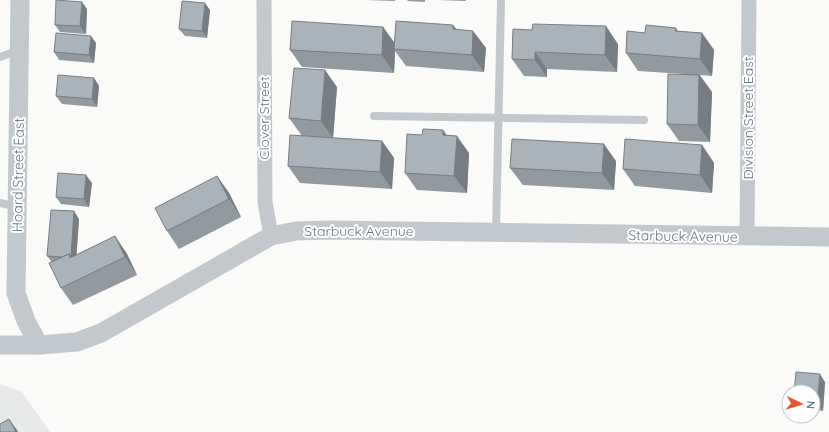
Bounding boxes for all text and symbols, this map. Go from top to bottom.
street label: Division Street East [739,56,757,180]
street label: Clover Street [255,76,273,160]
street label: Hoard Street East [8,117,28,232]
street label: Starbuck Avenue [304,222,414,240]
street label: Starbuck Avenue [628,226,738,246]
north arrow [781,384,821,424]
text: N [804,400,818,410]

